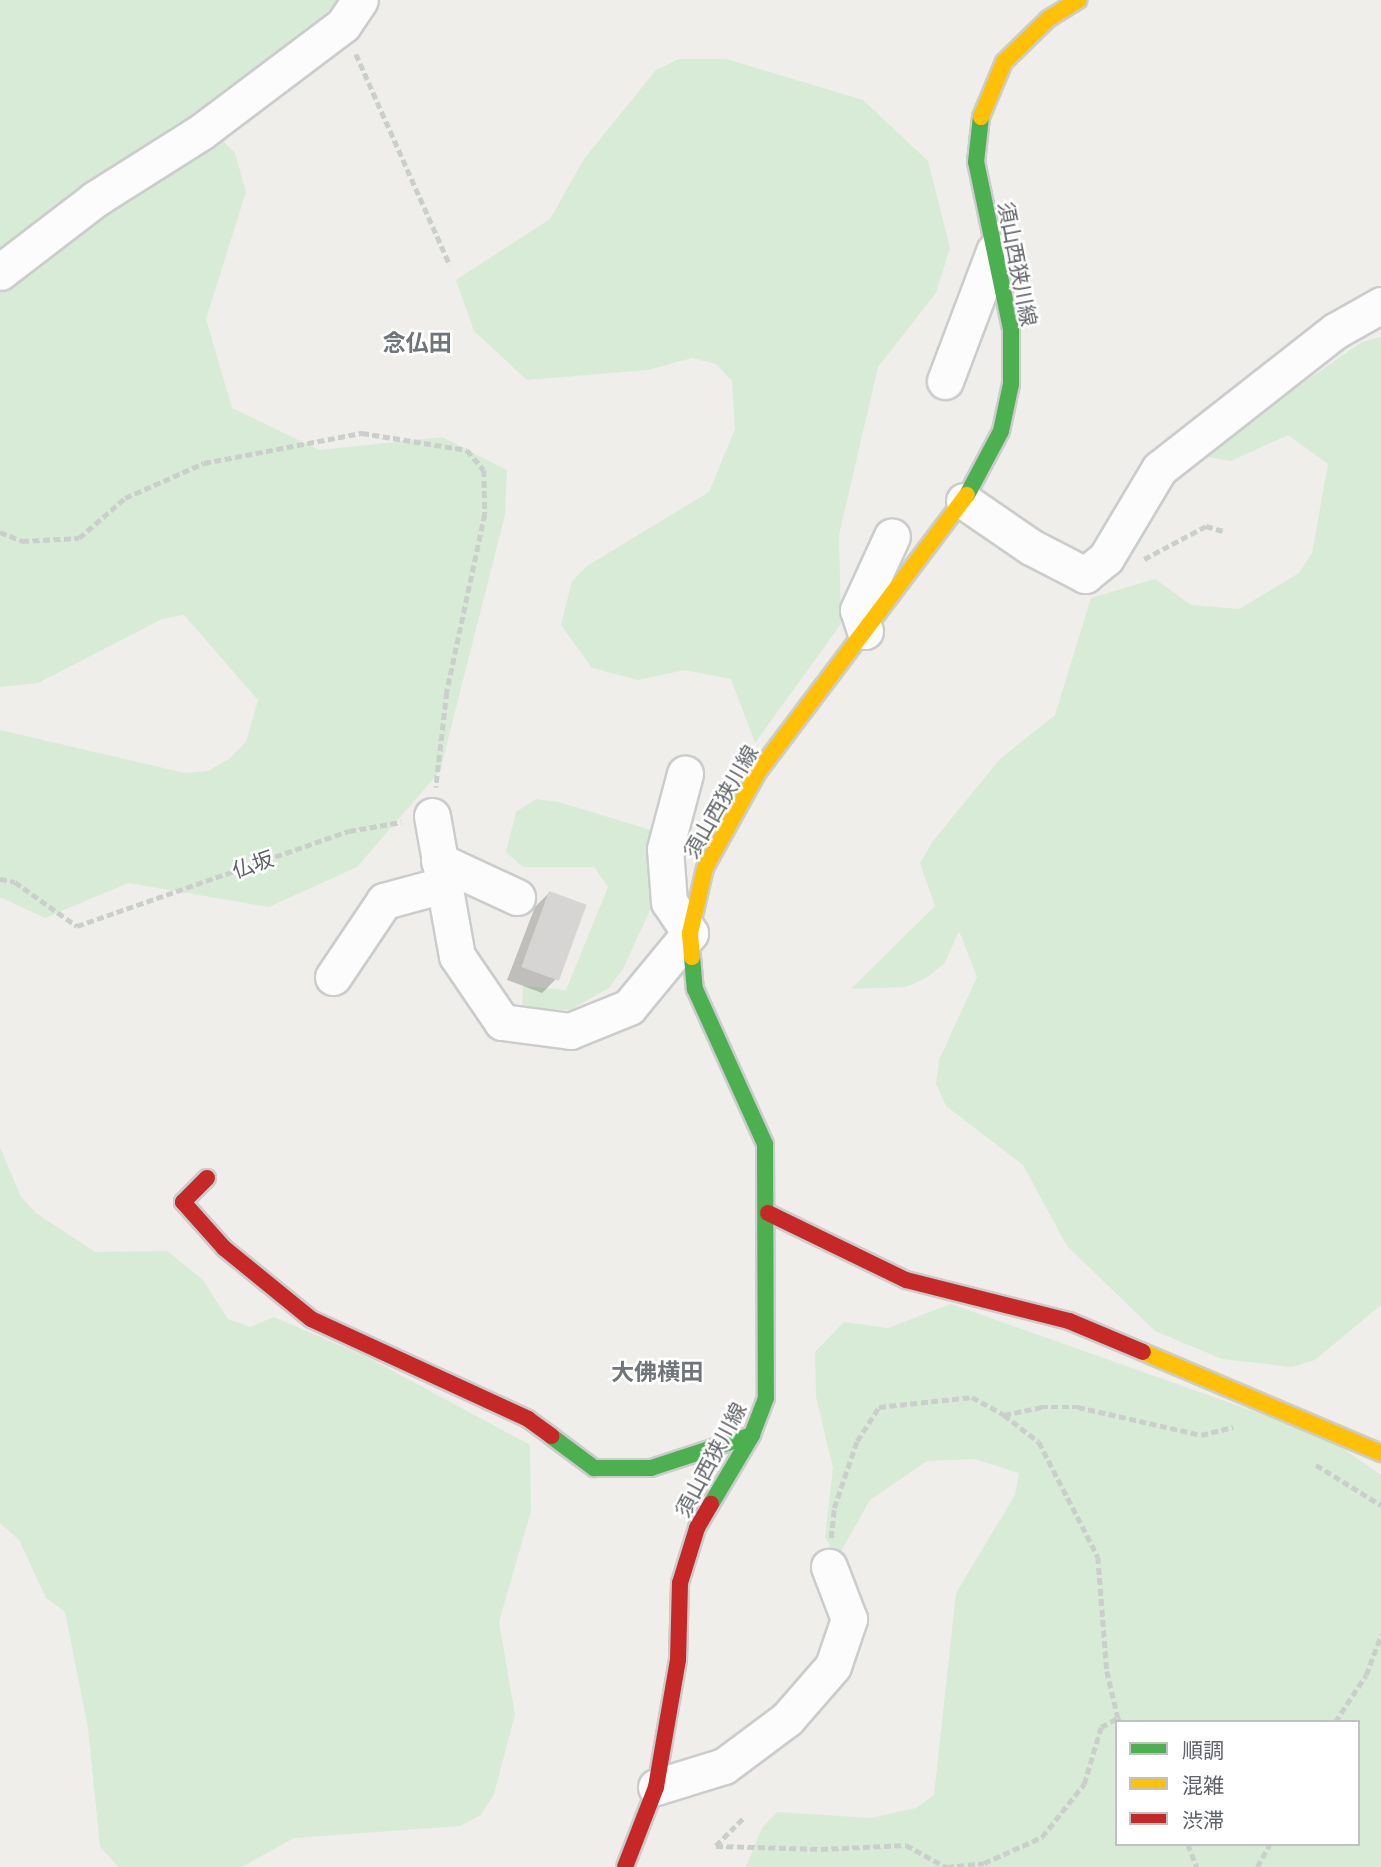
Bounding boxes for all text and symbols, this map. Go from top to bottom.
street label: 須山西狭川線 [993,200,1041,328]
district label: 念仏田 [383,329,451,357]
street label: 須山西狭川線 [679,741,763,863]
street label: 仏坂 [229,846,277,884]
district label: 大佛横田 [611,1358,703,1386]
street label: 須山西狭川線 [670,1398,752,1522]
legend [1115,1720,1360,1846]
text: 順調 [1182,1738,1224,1763]
text: 混雑 [1182,1773,1224,1798]
text: 渋滞 [1182,1808,1224,1833]

